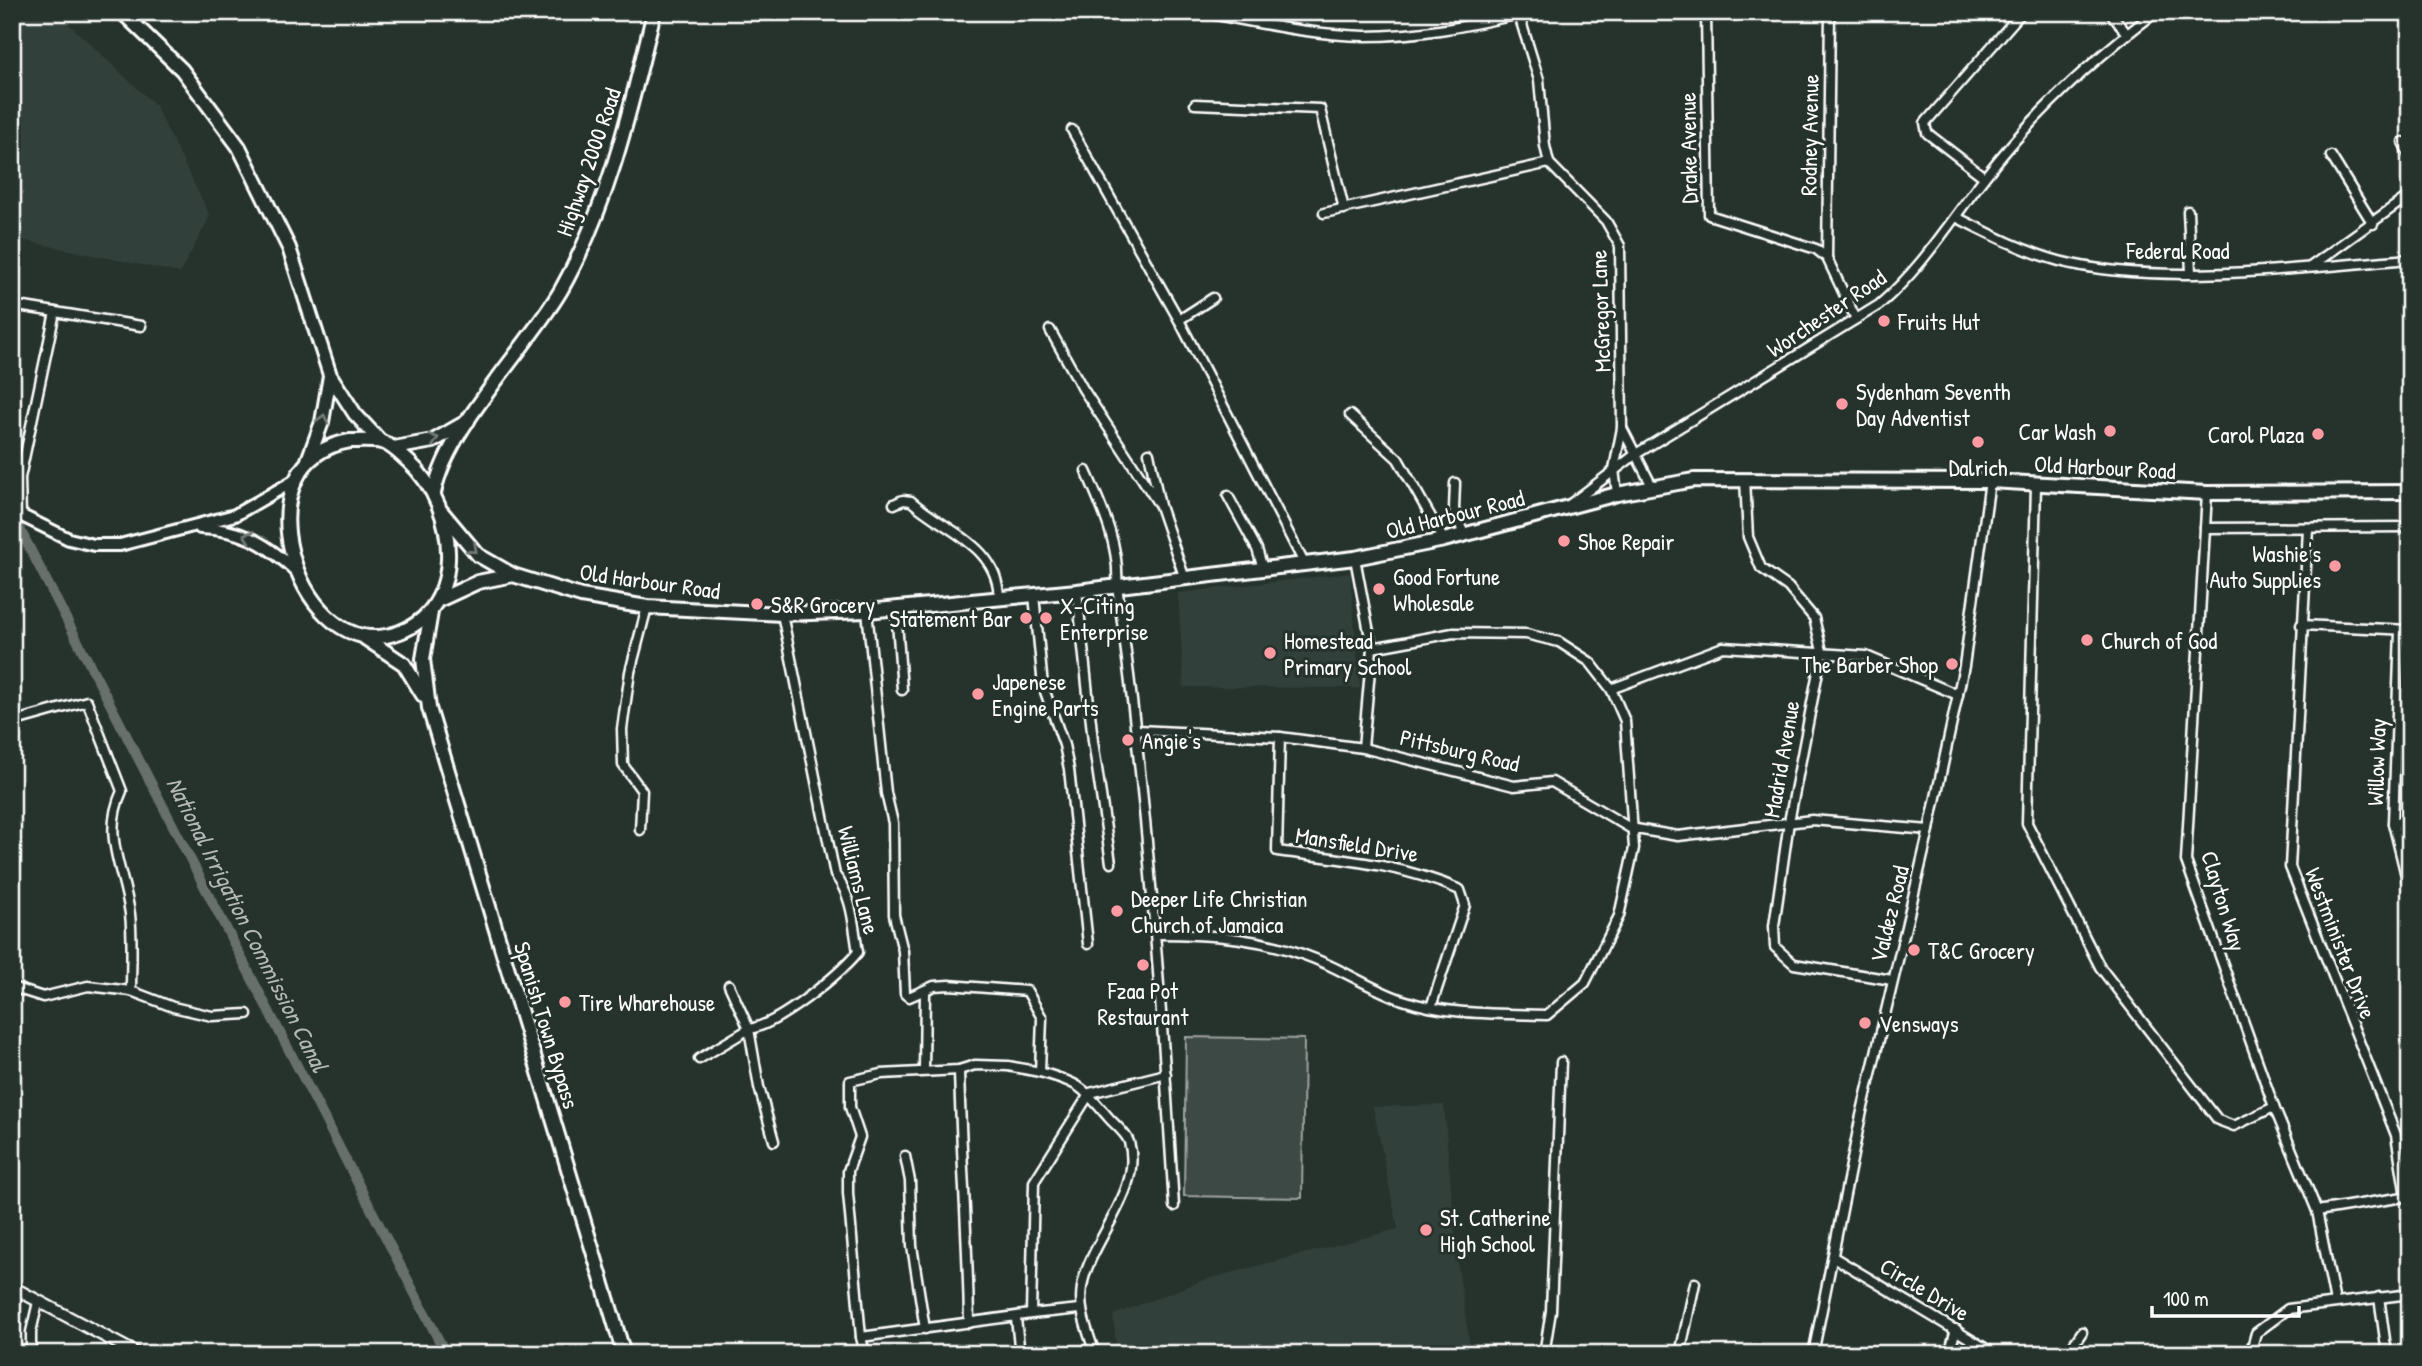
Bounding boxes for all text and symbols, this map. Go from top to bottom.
street label: Rodney Avenue [1792,74,1826,196]
street label: Highway 2000 Road [548,84,628,240]
street label: Drake Avenue [1672,92,1704,204]
street label: Federal Road [2126,235,2229,266]
street label: McGregor Lane [1582,249,1618,373]
street label: Worchester Road [1760,262,1892,364]
place label: Fruits Hut [1897,306,1981,337]
marker: Fruits Hut [1876,313,1892,329]
place label: Sydenham Seventh Day Adventist [1856,376,2011,433]
marker: Sydenham Seventh Day Adventist [1834,396,1850,412]
one-way arrow [314,413,329,425]
place label: Car Wash [2019,416,2096,447]
place label: Carol Plaza [2208,419,2304,450]
marker: Car Wash [2102,423,2118,439]
marker: Carol Plaza [2310,426,2326,442]
one-way arrow [427,433,439,447]
marker: Dalrich [1970,434,1986,450]
street label: Old Harbour Road [2033,448,2177,486]
place label: Dalrich [1949,452,2008,483]
street label: Old Harbour Road [1383,482,1527,546]
place label: Shoe Repair [1578,526,1675,557]
one-way arrow [242,530,254,544]
marker: Shoe Repair [1556,533,1572,549]
place label: Washie's Auto Supplies [2209,538,2321,595]
one-way arrow [465,540,478,553]
street label: Old Harbour Road [578,556,722,606]
marker: Washie's Auto Supplies [2327,558,2343,574]
place label: Good Fortune Wholesale [1393,561,1500,618]
marker: Good Fortune Wholesale [1371,581,1387,597]
place label: S&R Grocery [771,589,876,620]
place label: X-Citing Enterprise [1060,590,1148,647]
marker: S&R Grocery [749,596,765,612]
place label: Statement Bar [890,603,1012,634]
marker: Statement Bar [1018,610,1034,626]
marker: X-Citing Enterprise [1038,610,1054,626]
place label: Homestead Primary School [1284,625,1412,682]
place label: Church of God [2101,625,2217,656]
marker: Church of God [2079,632,2095,648]
marker: Homestead Primary School [1262,645,1278,661]
place label: The Barber Shop [1801,649,1938,680]
marker: The Barber Shop [1944,656,1960,672]
place label: Japenese Engine Parts [992,666,1099,723]
marker: Japenese Engine Parts [970,686,986,702]
street label: Madrid Avenue [1755,698,1807,820]
street label: Willow Way [2359,718,2393,806]
street label: Pittsburg Road [1397,721,1523,779]
place label: Angie's [1142,725,1201,756]
marker: Angie's [1120,732,1136,748]
water label: National Irrigation Commission Canal [159,771,337,1079]
street label: Mansfield Drive [1293,819,1421,869]
street label: Williams Lane [831,823,887,937]
street label: Clayton Way [2194,847,2254,955]
street label: Valdez Road [1862,862,1916,966]
street label: Westminister Drive [2298,863,2384,1023]
place label: Deeper Life Christian Church of Jamaica [1131,883,1307,940]
marker: Deeper Life Christian Church of Jamaica [1109,903,1125,919]
place label: T&C Grocery [1928,935,2035,966]
street label: Spanish Town Bypass [507,938,587,1112]
marker: T&C Grocery [1906,942,1922,958]
marker: Fzaa Pot Restaurant [1135,957,1151,973]
place label: Fzaa Pot Restaurant [1098,975,1189,1032]
place label: Tire Wharehouse [579,987,715,1018]
marker: Tire Wharehouse [557,994,573,1010]
place label: Vensways [1879,1008,1959,1039]
marker: Vensways [1857,1015,1873,1031]
place label: St. Catherine High School [1440,1202,1551,1259]
marker: St. Catherine High School [1418,1222,1434,1238]
street label: Circle Drive [1874,1250,1976,1328]
scale bar [2152,1275,2300,1319]
text: 100 m [2163,1284,2209,1313]

